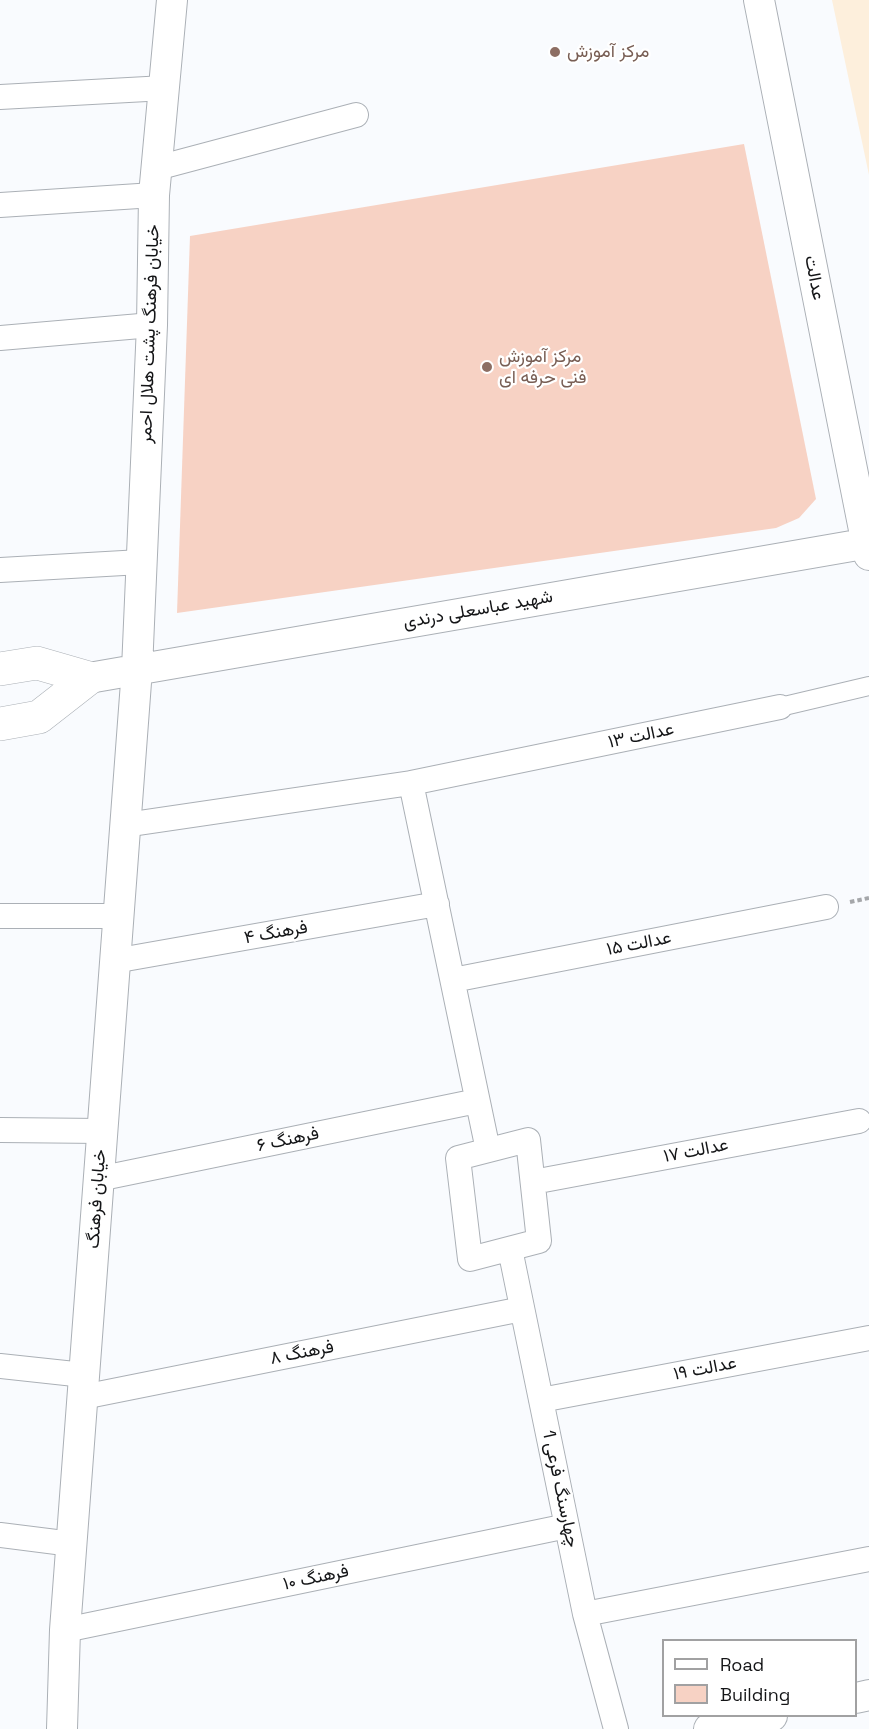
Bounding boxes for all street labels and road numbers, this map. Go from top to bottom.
street label: خیابان فرهنگ پشت هلال احمر [135,224,165,444]
street label: عدالت [799,254,829,302]
street label: شهید عباسعلی درندی [401,586,555,634]
street label: عدالت ۱۳ [606,718,676,754]
street label: فرهنگ ۴ [243,917,309,949]
street label: عدالت ۱۵ [605,927,673,961]
street label: فرهنگ ۶ [255,1123,321,1157]
street label: عدالت ۱۷ [662,1134,730,1168]
street label: خیابان فرهنگ [83,1149,111,1249]
street label: فرهنگ ۸ [268,1336,336,1370]
street label: عدالت ۱۹ [672,1352,738,1386]
street label: چهارسنگ فرعی 1 [537,1428,583,1550]
street label: فرهنگ ۱۰ [281,1561,351,1595]

